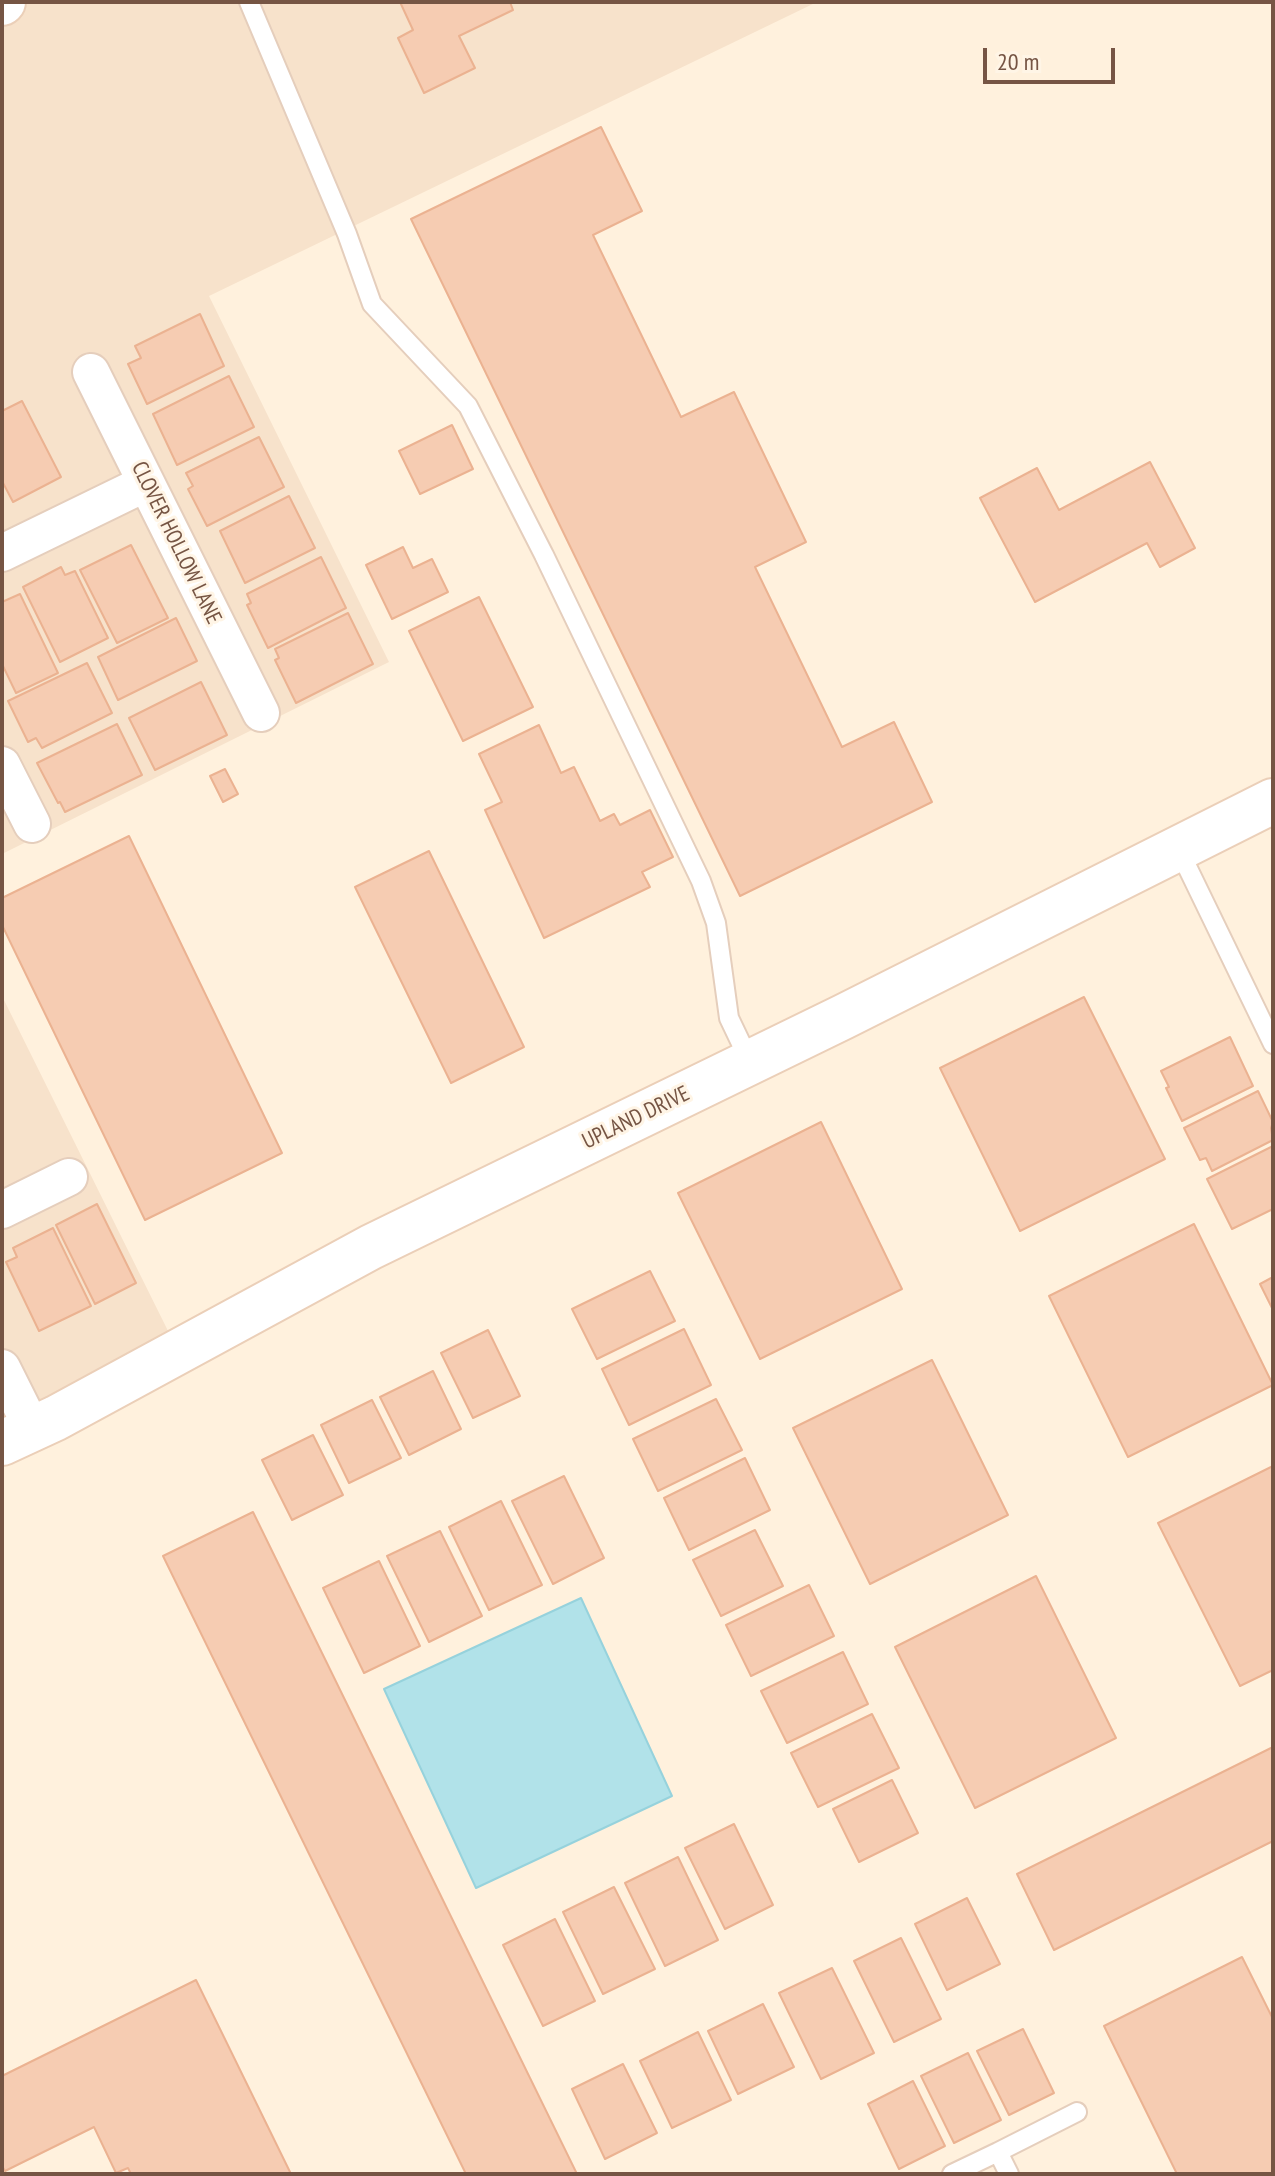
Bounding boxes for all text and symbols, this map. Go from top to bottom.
scale bar [987,32,1119,82]
text: 20 m [997,46,1039,77]
street label: CLOVER HOLLOW LANE [125,458,227,628]
street label: UPLAND DRIVE [578,1081,694,1155]

